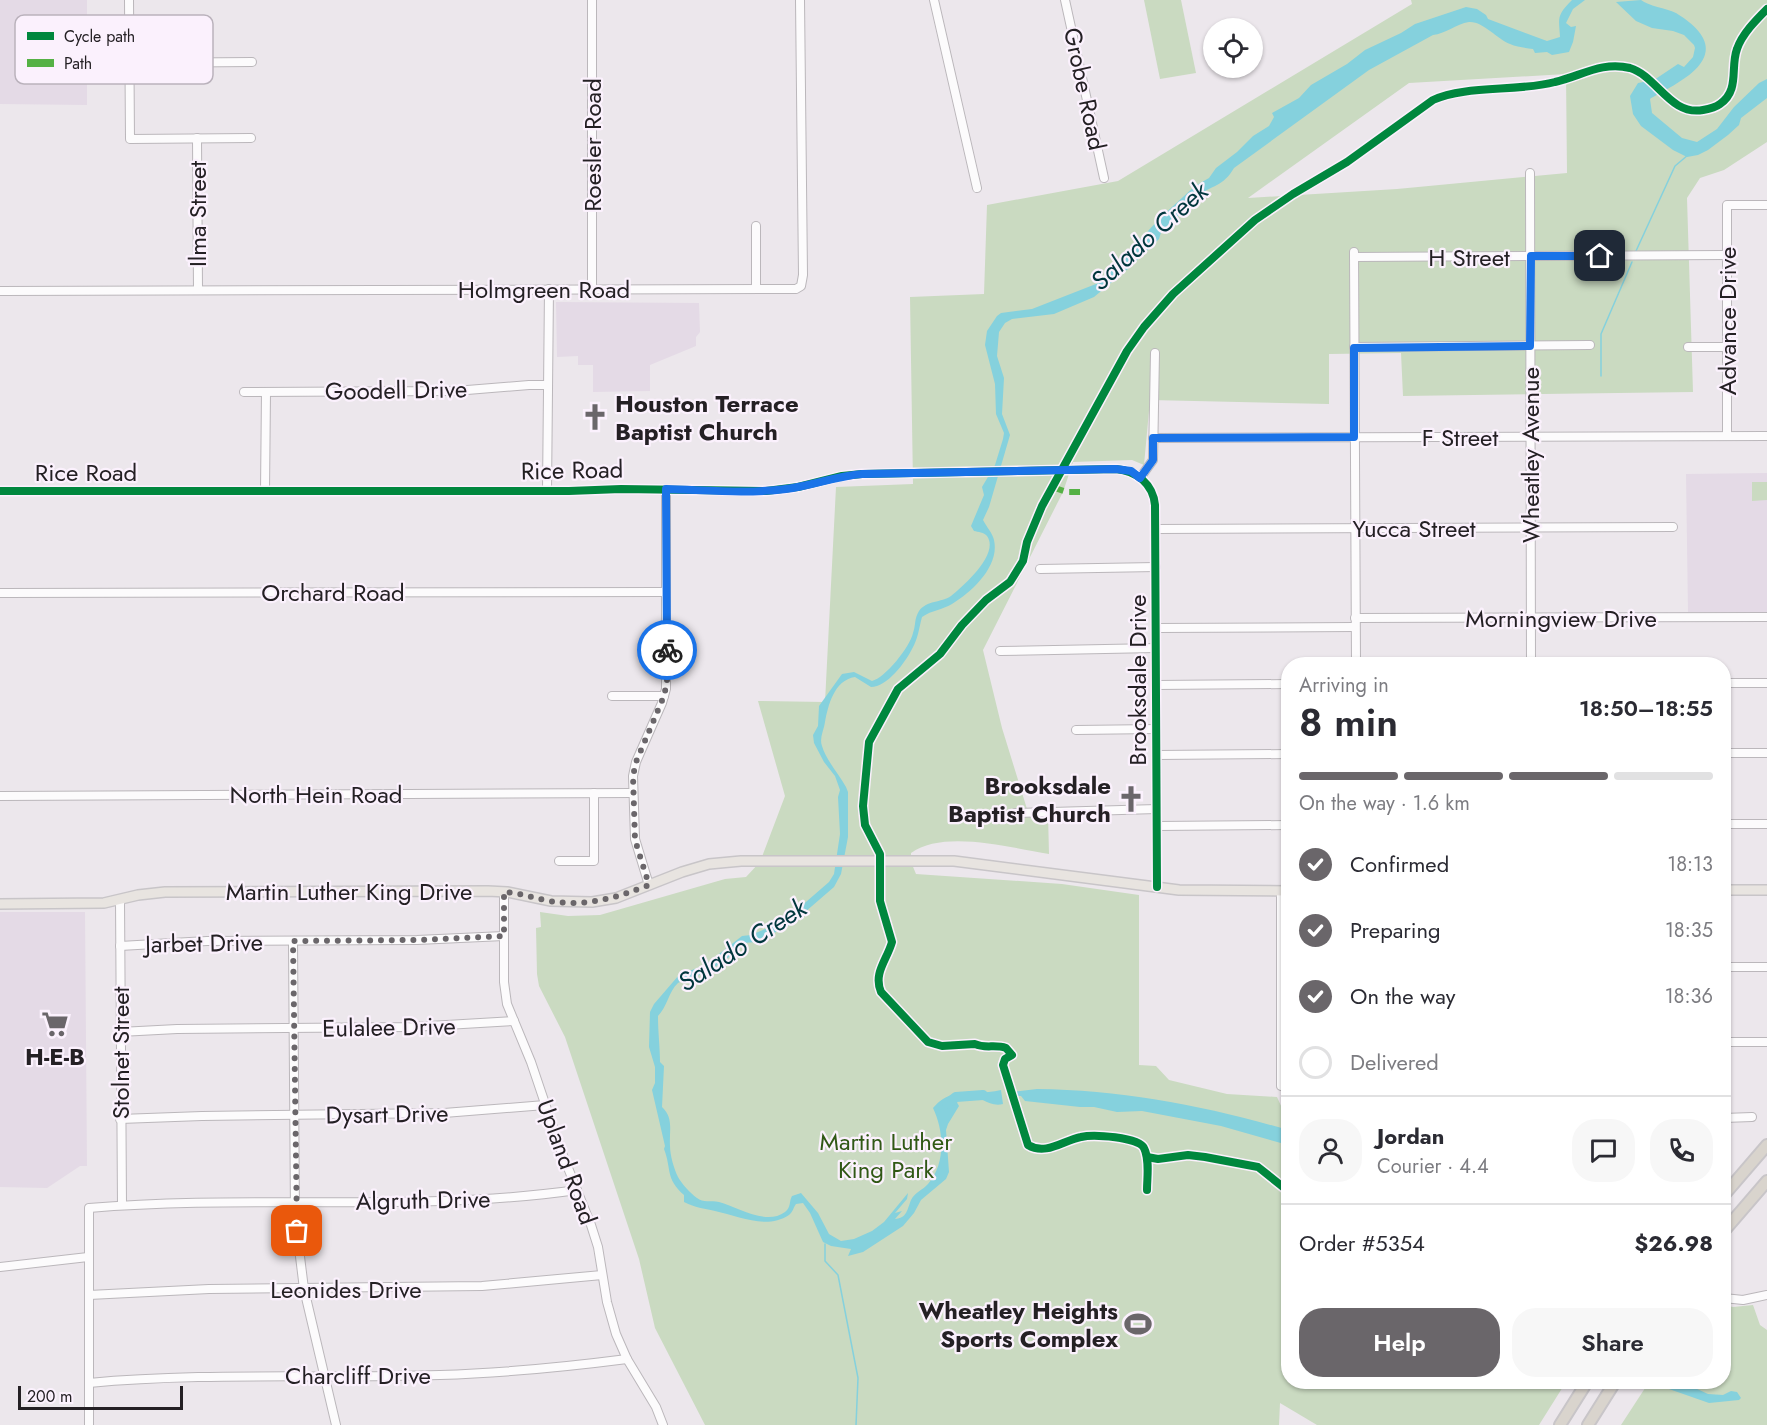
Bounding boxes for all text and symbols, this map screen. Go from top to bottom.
legend [15,15,213,84]
map controls [1203,18,1263,78]
button: locate [1203,18,1263,78]
street label: Grobe Road [1055,24,1115,154]
text: Cycle path [64,25,135,48]
text: Path [64,52,92,75]
street label: Roesler Road [575,78,610,212]
street label: Ilma Street [180,161,215,267]
water label: Salado Creek [1082,171,1218,299]
pin [1574,230,1625,281]
icon: home [1583,239,1616,272]
street label: H Street [1428,240,1510,275]
street label: Advance Drive [1710,247,1745,395]
street label: Holmgreen Road [458,272,630,307]
street label: Wheatley Avenue [1513,367,1548,543]
street label: Goodell Drive [324,371,468,409]
place label: Houston Terrace Baptist Church [615,386,799,449]
church icon: Houston Terrace Baptist Church [580,402,610,432]
street label: F Street [1422,420,1498,455]
street label: Rice Road [520,452,624,488]
street label: Rice Road [35,455,137,490]
street label: Yucca Street [1352,511,1476,546]
street label: Orchard Road [261,575,405,610]
street label: Brooksdale Drive [1120,594,1155,766]
street label: Morningview Drive [1465,601,1657,636]
courier [637,620,697,680]
icon: bike [651,634,684,667]
text: Arriving in [1299,671,1389,700]
text: 18:50–18:55 [1579,692,1713,724]
text: 8 min [1299,694,1398,751]
place label: Brooksdale Baptist Church [948,768,1111,831]
street label: North Hein Road [230,777,402,812]
church icon: Brooksdale Baptist Church [1116,784,1146,814]
text: On the way · 1.6 km [1299,789,1470,818]
icon: check [1299,848,1332,881]
text: Confirmed [1350,848,1449,880]
text: 18:13 [1667,850,1713,879]
street label: Martin Luther King Drive [226,874,472,909]
water label: Salado Creek [670,888,816,1001]
icon: check [1299,914,1332,947]
text: Preparing [1350,914,1441,946]
text: 18:35 [1665,916,1713,945]
street label: Jarbet Drive [142,924,263,962]
icon: check [1299,980,1332,1013]
text: On the way [1350,980,1455,1012]
text: 18:36 [1665,982,1713,1011]
street label: Stolnet Street [103,986,138,1119]
street label: Eulalee Drive [322,1008,456,1046]
supermarket icon: H-E-B [40,1009,70,1039]
place label: H-E-B [25,1039,85,1074]
text: Delivered [1350,1046,1439,1078]
street label: Upland Road [528,1094,606,1230]
street label: Dysart Drive [325,1095,449,1133]
button: person [1299,1119,1362,1182]
button: chat [1572,1119,1635,1182]
button: phone [1650,1119,1713,1182]
text: Jordan [1377,1120,1444,1152]
park label: Martin Luther King Park [820,1124,953,1187]
text: Courier · 4.4 [1377,1152,1489,1181]
street label: Algruth Drive [355,1181,491,1219]
pin [271,1205,322,1256]
icon: bag [280,1214,313,1247]
text: Order #5354 [1299,1227,1425,1259]
text: $26.98 [1635,1227,1713,1259]
street label: Leonides Drive [270,1272,422,1307]
place label: Wheatley Heights Sports Complex [919,1293,1118,1356]
button: Help [1299,1308,1500,1377]
button: Share [1512,1308,1713,1377]
sports icon: Wheatley Heights Sports Complex [1123,1309,1153,1339]
street label: Charcliff Drive [285,1358,431,1393]
scale bar [18,1383,183,1410]
text: 200 m [27,1385,73,1408]

